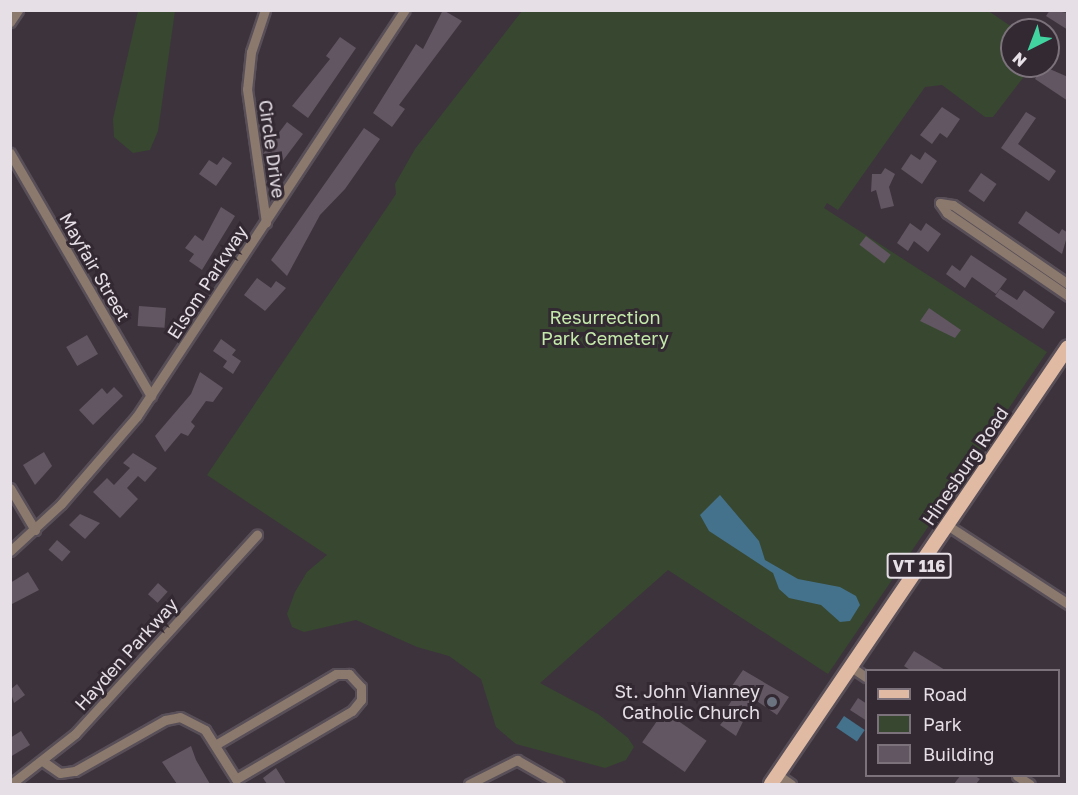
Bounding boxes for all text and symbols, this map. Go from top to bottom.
north arrow [1000,18,1060,78]
text: N [1008,48,1031,71]
street label: Circle Drive [254,99,290,199]
street label: Mayfair Street [55,209,135,325]
street label: Elsom Parkway [162,221,252,343]
park label: Resurrection Park Cemetery [541,307,669,350]
street label: Hinesburg Road [917,403,1013,529]
road number: VT 116 [886,553,952,579]
street label: Hayden Parkway [70,593,182,715]
legend [865,669,1060,777]
place label: St. John Vianney Catholic Church [614,681,760,724]
text: Road [923,683,967,705]
marker: St. John Vianney Catholic Church [765,695,779,709]
text: Park [923,713,962,735]
text: Building [923,743,994,765]

